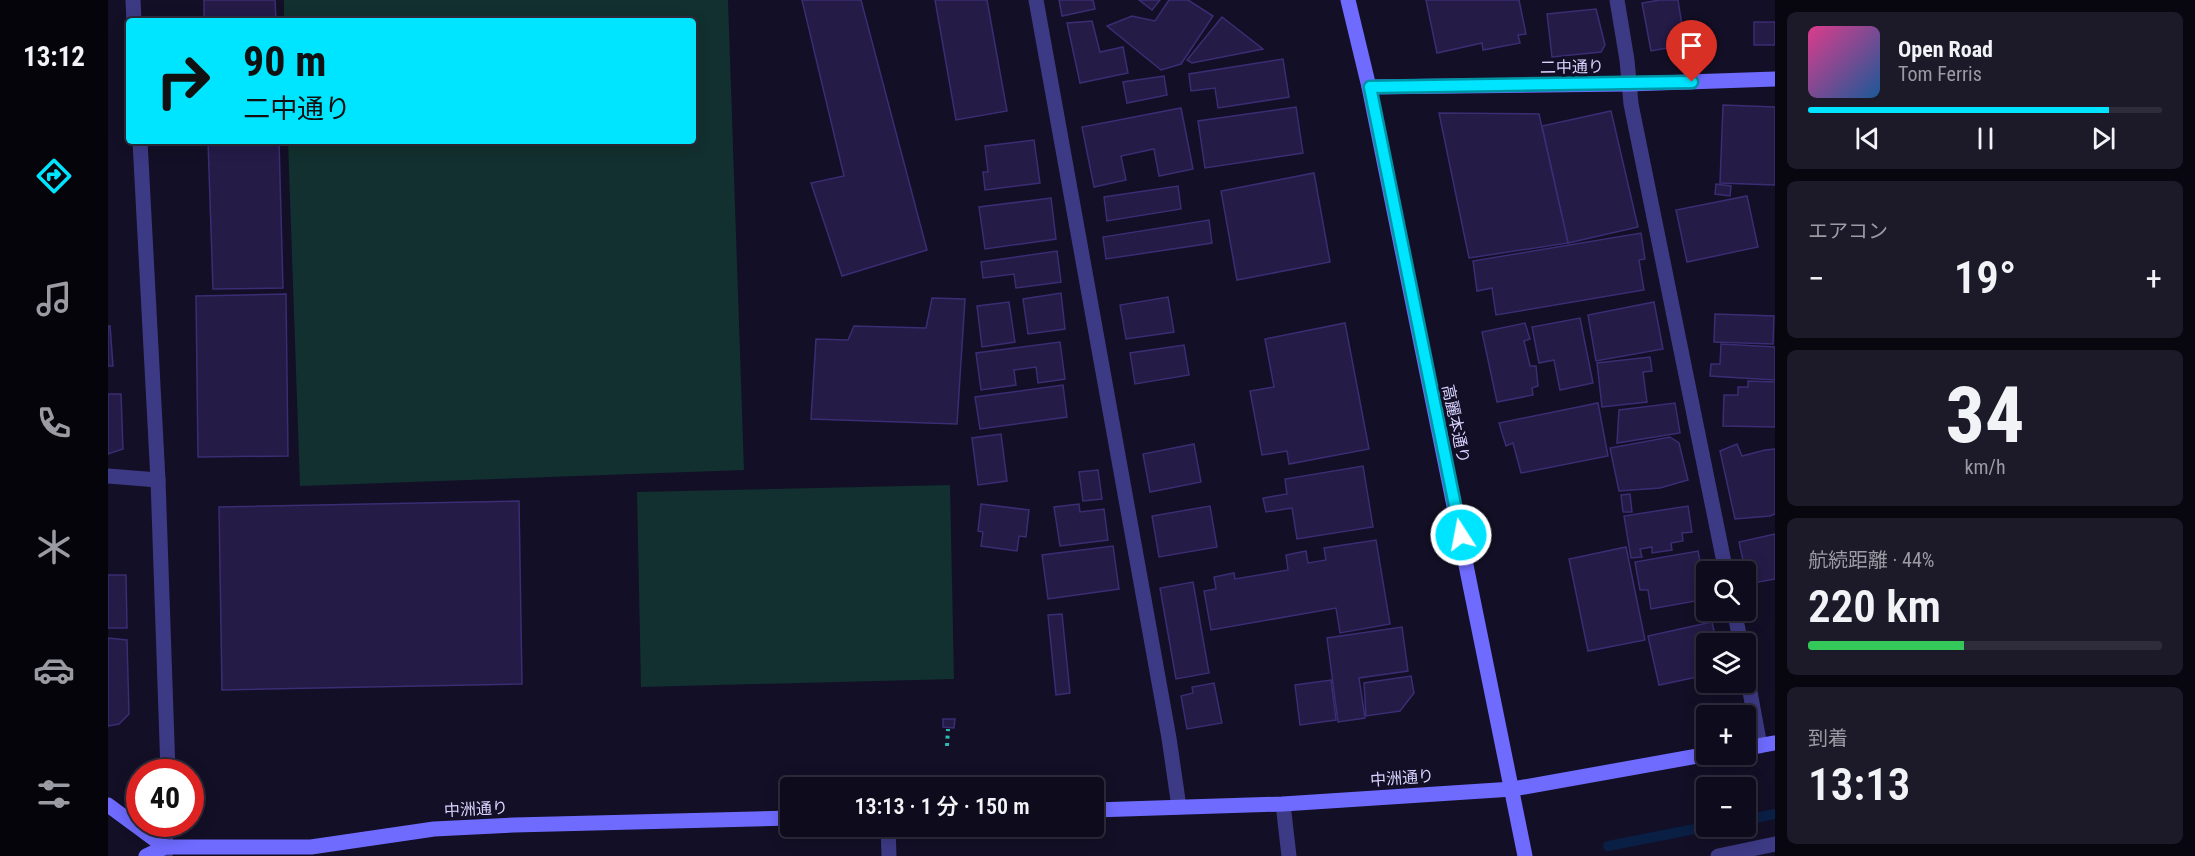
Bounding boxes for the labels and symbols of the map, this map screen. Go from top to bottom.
pin [1666,20,1717,82]
street label: 二中通り [1540,57,1604,77]
street label: 高麗本通り [1438,383,1474,465]
position arrow [1429,503,1493,567]
speed limit sign: 40 [126,759,204,837]
street label: 中洲通り [1369,766,1435,790]
street label: 中洲通り [444,798,508,820]

